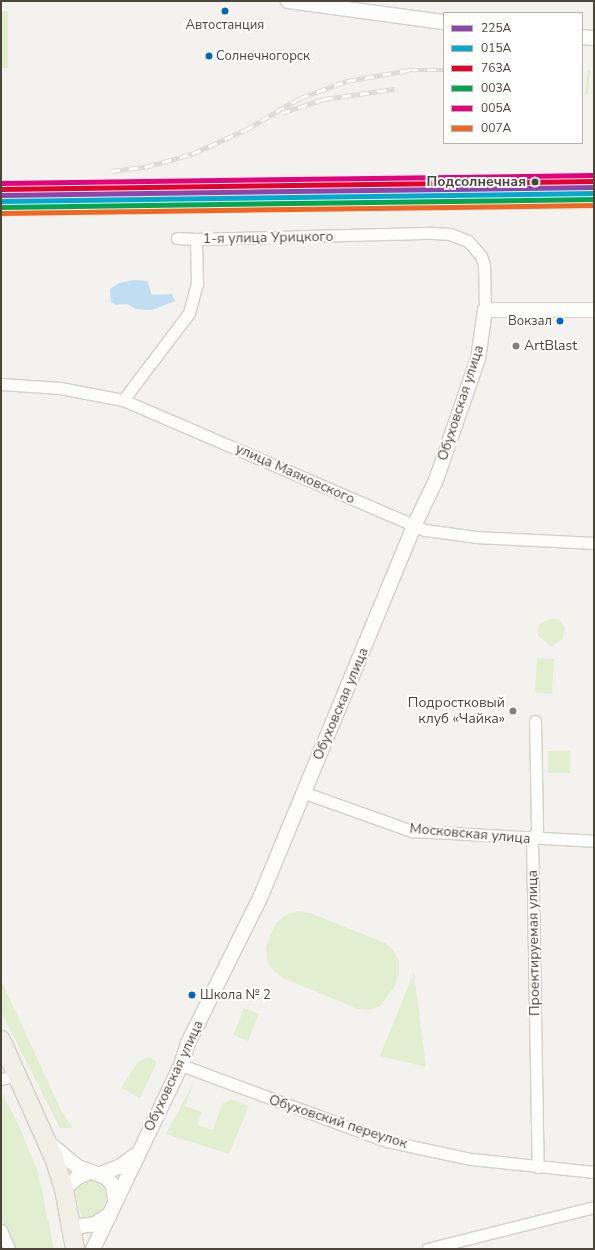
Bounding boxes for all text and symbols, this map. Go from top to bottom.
marker: Автостанция [220,6,230,16]
legend [443,12,583,144]
place label: Автостанция [186,17,264,33]
text: 225А [481,20,511,36]
text: 015А [481,40,511,56]
place label: Солнечногорск [216,48,310,64]
marker: Солнечногорск [204,51,214,61]
text: 763А [481,60,511,76]
text: 003А [481,80,511,96]
text: 005А [481,100,511,116]
text: 007А [481,120,511,136]
place label: Подсолнечная [427,174,526,190]
marker: Подсолнечная [528,175,542,189]
street label: 1-я улица Урицкого [203,228,333,248]
place label: Вокзал [508,313,552,329]
marker: Вокзал [555,316,565,326]
place label: ArtBlast [524,338,577,354]
marker: ArtBlast [511,341,521,351]
street label: Обуховская улица [434,343,488,463]
street label: улица Маяковского [233,440,357,508]
street label: Обуховская улица [310,645,372,763]
place label: Подростковый клуб «Чайка» [408,695,505,728]
marker: Подростковый клуб «Чайка» [508,706,518,716]
street label: Московская улица [409,820,531,848]
street label: Проектируемая улица [524,870,544,1016]
place label: Школа № 2 [200,987,271,1003]
marker: Школа № 2 [187,990,197,1000]
street label: Обуховская улица [141,1018,207,1134]
street label: Обуховский переулок [267,1092,409,1152]

